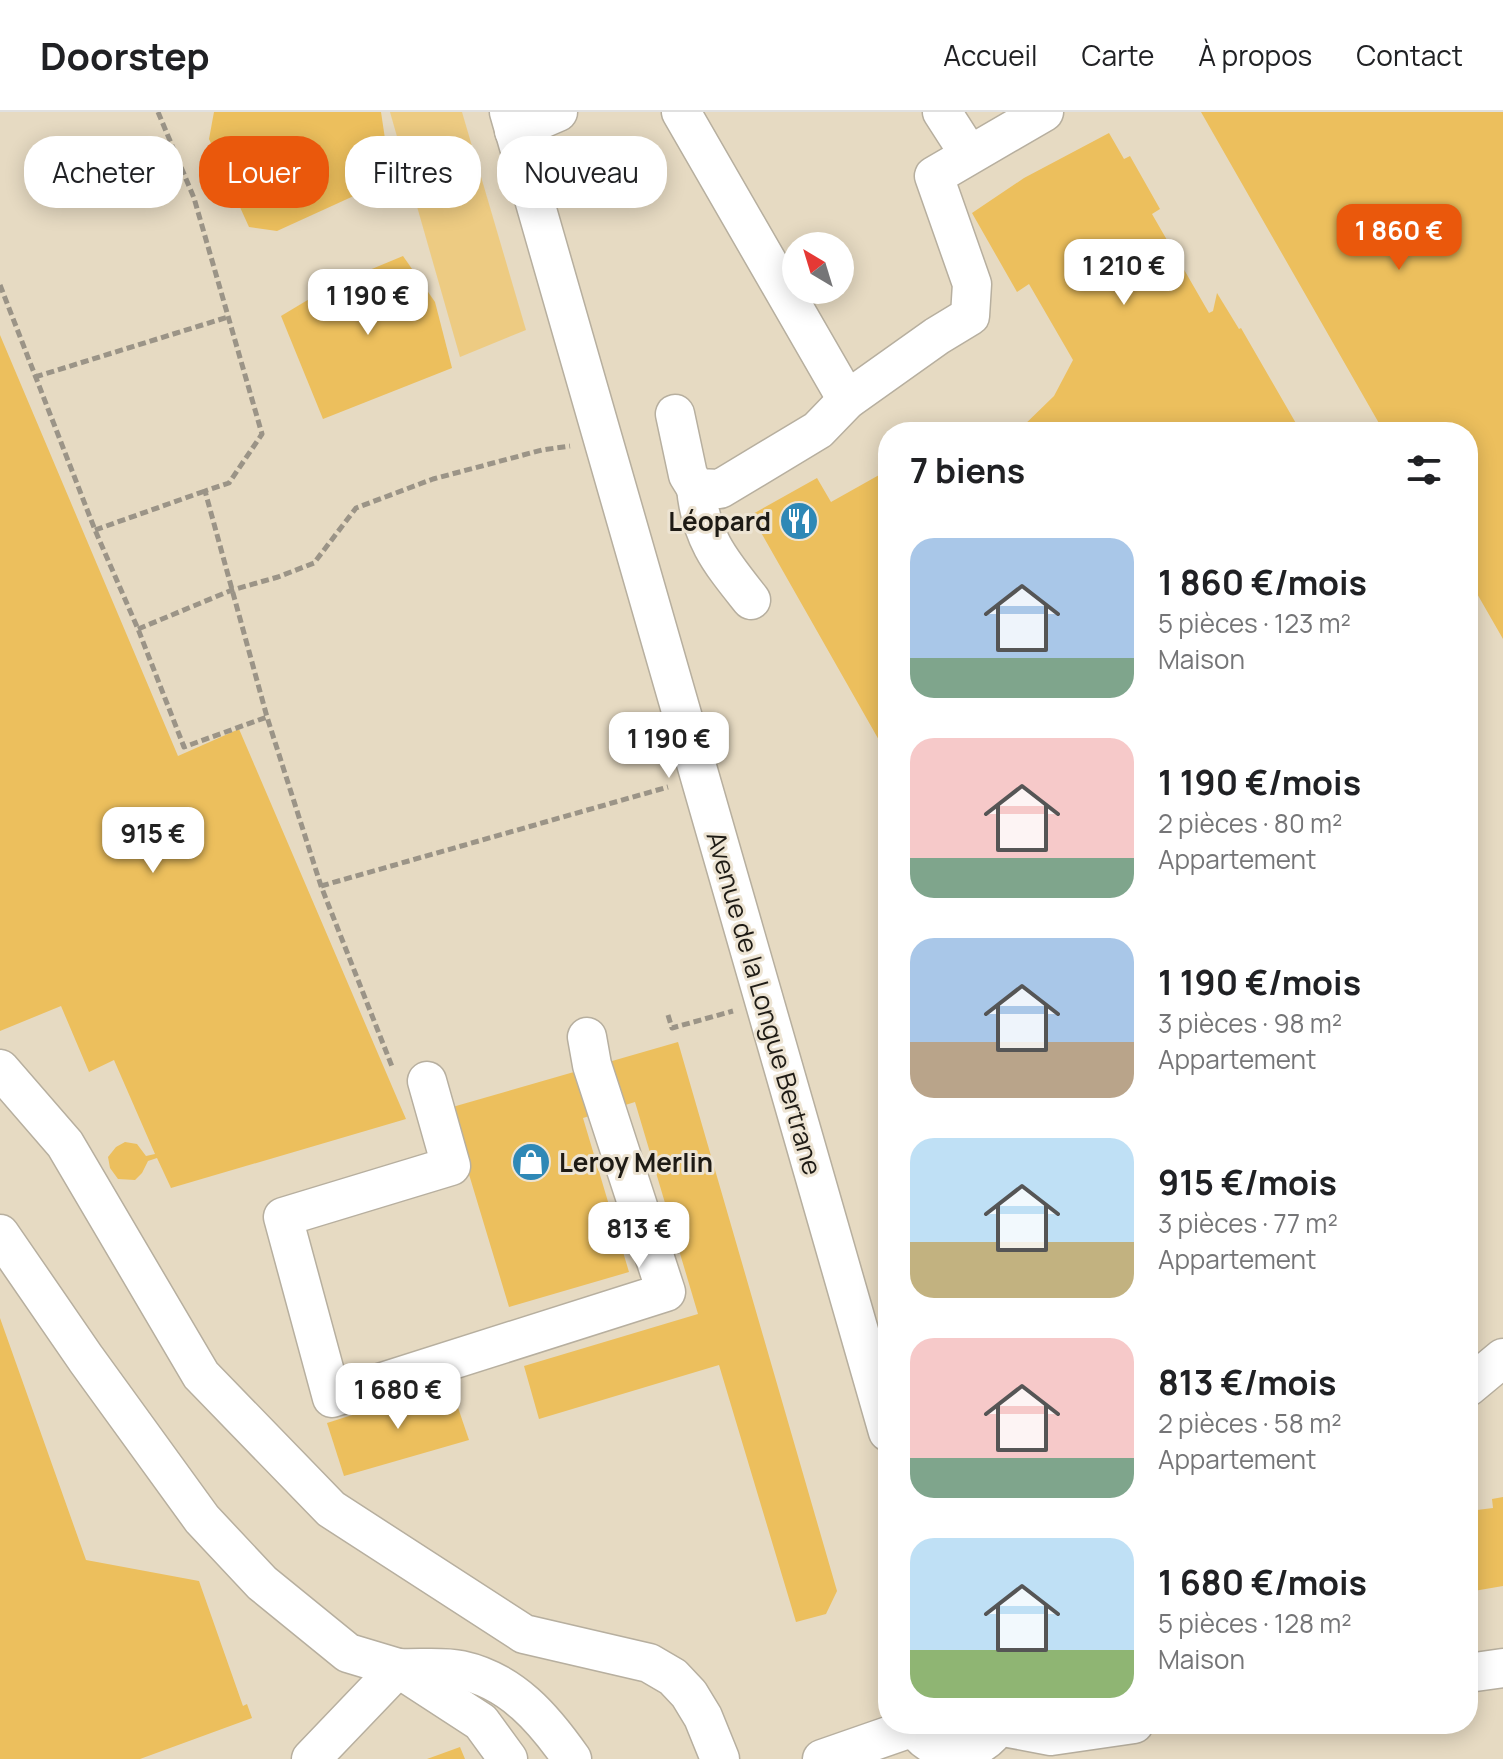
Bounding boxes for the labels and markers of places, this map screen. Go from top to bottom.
pin: 1 860 € [1325,204,1473,272]
pin: 1 210 € [1050,239,1198,307]
pin: 1 190 € [294,269,442,337]
restaurant icon: Léopard [778,500,820,542]
place label: Léopard [668,503,771,539]
pin: 1 190 € [595,712,743,780]
pin: 915 € [97,807,209,875]
shop icon: Leroy Merlin [510,1141,552,1183]
place label: Leroy Merlin [559,1144,713,1180]
pin: 813 € [583,1202,695,1270]
pin: 1 680 € [324,1363,472,1431]

